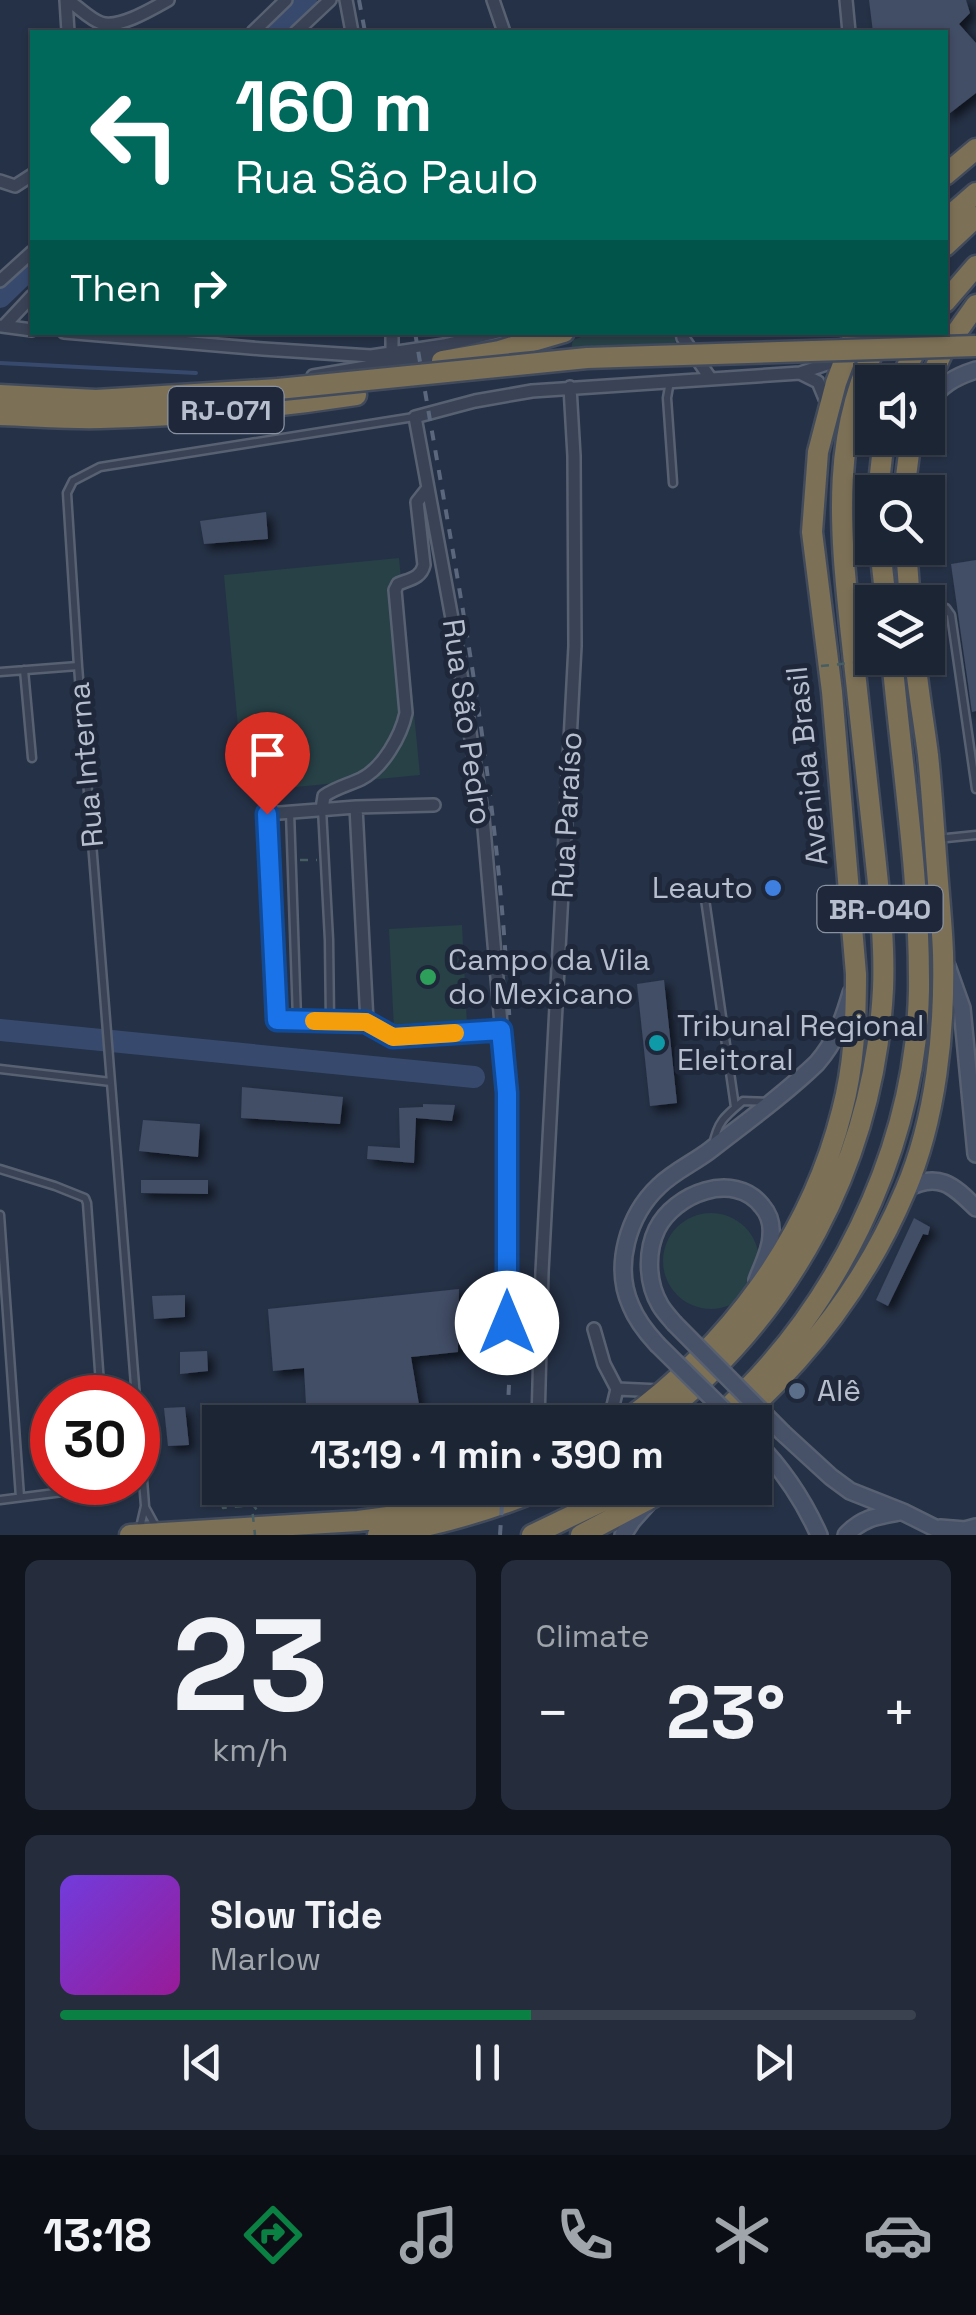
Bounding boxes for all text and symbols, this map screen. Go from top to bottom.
text: 160 m [235,62,433,151]
icon: left [70,70,200,200]
text: Rua São Paulo [235,149,539,206]
icon: right [181,260,236,315]
text: Then [70,264,161,312]
map controls [855,365,945,675]
button: sound [855,365,945,455]
road number: RJ-071 [168,387,284,433]
button: search [855,475,945,565]
button: layers [855,585,945,675]
street label: Rua São Pedro [434,616,501,827]
street label: Avenida Brasil [777,665,836,868]
street label: Rua Interna [59,681,112,849]
pin [225,712,310,815]
icon: arrive [240,727,295,782]
street label: Rua Paraíso [543,731,590,899]
place label: Leauto [652,868,753,907]
marker: Leauto [762,877,784,899]
road number: BR-040 [818,886,942,932]
place label: Campo da Vila do Mexicano [448,940,650,1013]
marker: Campo da Vila do Mexicano [417,966,439,988]
place label: Tribunal Regional Eleitoral [677,1006,924,1079]
marker: Tribunal Regional Eleitoral [646,1032,668,1054]
position arrow [455,1271,559,1375]
place label: Alê [817,1371,861,1410]
speed limit sign: 30 [30,1375,160,1505]
marker: Alê [786,1380,808,1402]
text: 13:19 · 1 min · 390 m [310,1431,664,1479]
text: 23 [172,1582,328,1748]
text: Climate [536,1616,650,1656]
text: 23° [666,1664,786,1760]
text: − [536,1678,570,1748]
text: + [882,1678,916,1748]
text: km/h [212,1730,288,1770]
text: Slow Tide [210,1891,383,1939]
text: Marlow [210,1939,321,1979]
icon: previous [175,2035,230,2090]
icon: pause [460,2035,515,2090]
icon: next [746,2035,801,2090]
icon: directions [238,2200,308,2270]
icon: music [394,2200,464,2270]
icon: phone [550,2200,620,2270]
icon: climate [707,2200,777,2270]
icon: car [863,2200,933,2270]
text: 13:18 [43,2207,152,2264]

